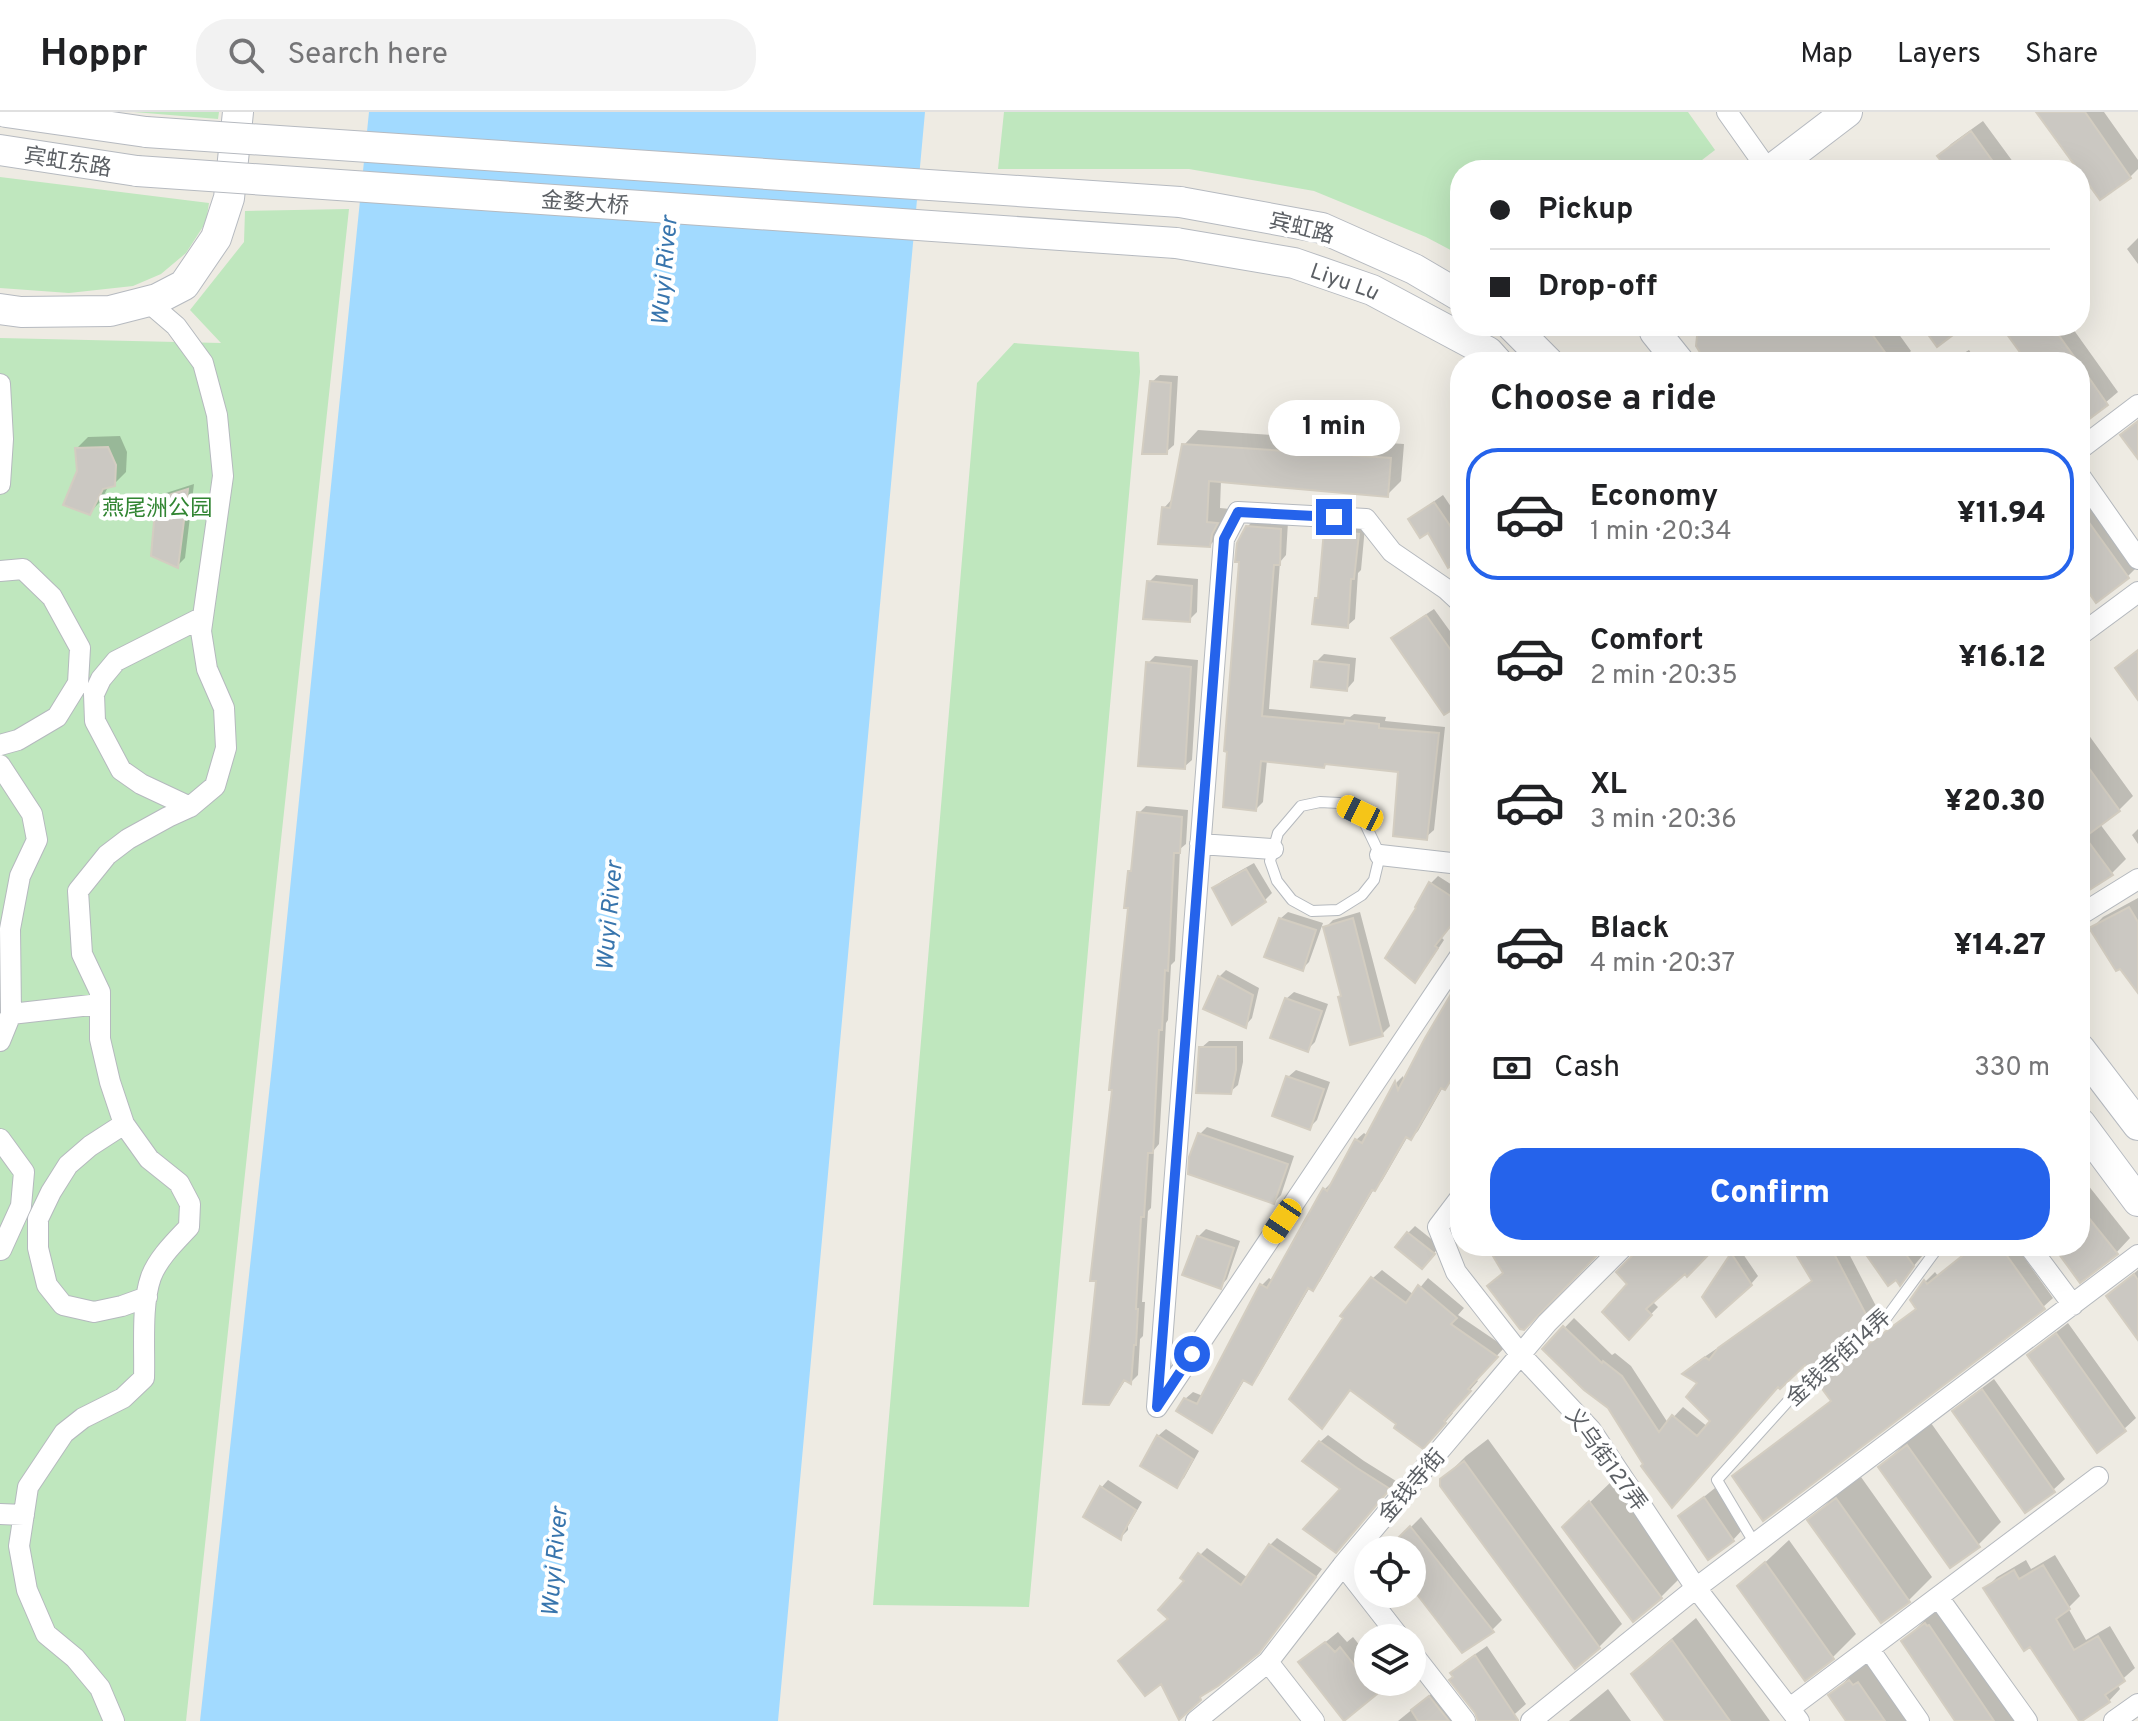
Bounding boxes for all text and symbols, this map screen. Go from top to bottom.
search box [196,19,756,91]
text: Hoppr [40,31,148,80]
icon: search [224,33,268,77]
text: Search here [288,37,448,74]
text: Map [1800,37,1853,73]
text: Layers [1897,37,1981,73]
text: Share [2025,37,2098,73]
street label: 宾虹东路 [22,143,113,184]
street label: 金婺大桥 [540,188,630,221]
text: Pickup [1538,192,1633,229]
street label: 宾虹路 [1266,208,1337,251]
water label: Wuyi River [646,213,686,327]
street label: Liyu Lu [1306,259,1384,308]
text: Drop-off [1538,269,1657,306]
text: Choose a ride [1490,377,1716,423]
callout: 1 min [1268,401,1400,457]
text: 1 min [1302,411,1366,444]
icon: car [1494,478,1566,550]
text: Economy [1590,479,1718,516]
park label: 燕尾洲公园 [102,496,212,523]
text: ¥11.94 [1957,496,2046,533]
route end [1316,499,1352,535]
text: 1 min · 20:34 [1590,516,1732,549]
icon: car [1494,622,1566,694]
text: Comfort [1590,623,1703,660]
text: ¥16.12 [1958,640,2046,677]
text: 2 min · 20:35 [1590,660,1738,693]
icon: car [1494,766,1566,838]
text: XL [1590,767,1627,804]
text: ¥20.30 [1944,784,2046,821]
car [1333,792,1387,834]
text: 3 min · 20:36 [1590,804,1737,837]
water label: Wuyi River [591,858,631,972]
icon: car [1494,910,1566,982]
text: Black [1590,911,1669,948]
text: ¥14.27 [1954,928,2046,965]
text: 4 min · 20:37 [1590,948,1735,981]
icon: cash [1490,1046,1534,1090]
text: Cash [1554,1050,1620,1087]
text: 330 m [1974,1052,2050,1085]
button: Confirm [1490,1148,2050,1240]
car [1259,1194,1305,1248]
street label: 金钱寺街14弄 [1782,1305,1898,1413]
route start [1174,1336,1210,1372]
street label: 义乌街127弄 [1559,1404,1651,1517]
street label: 金钱寺街 [1374,1445,1452,1529]
water label: Wuyi River [536,1504,576,1618]
map controls [1354,1536,1426,1696]
button: locate [1354,1536,1426,1608]
button: layers [1354,1624,1426,1696]

